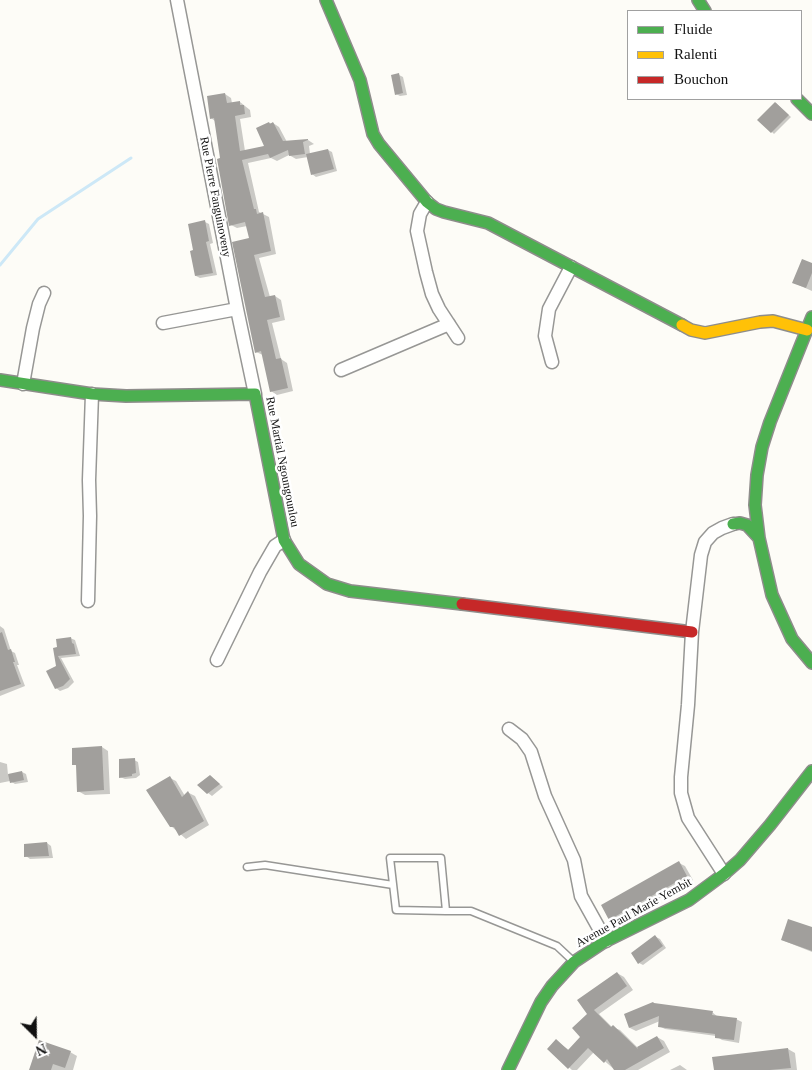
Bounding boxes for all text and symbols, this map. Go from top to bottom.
legend [627,10,802,100]
text: Fluide [674,21,712,37]
text: Ralenti [674,46,717,62]
text: Bouchon [674,71,728,87]
street label: Rue Pierre Fanguinoveny [196,135,234,259]
street label: Rue Martial Ngoungounlou [262,396,302,528]
street label: Avenue Paul Marie Yembit [574,875,694,951]
north arrow [10,1010,60,1060]
text: N [33,1040,49,1058]

